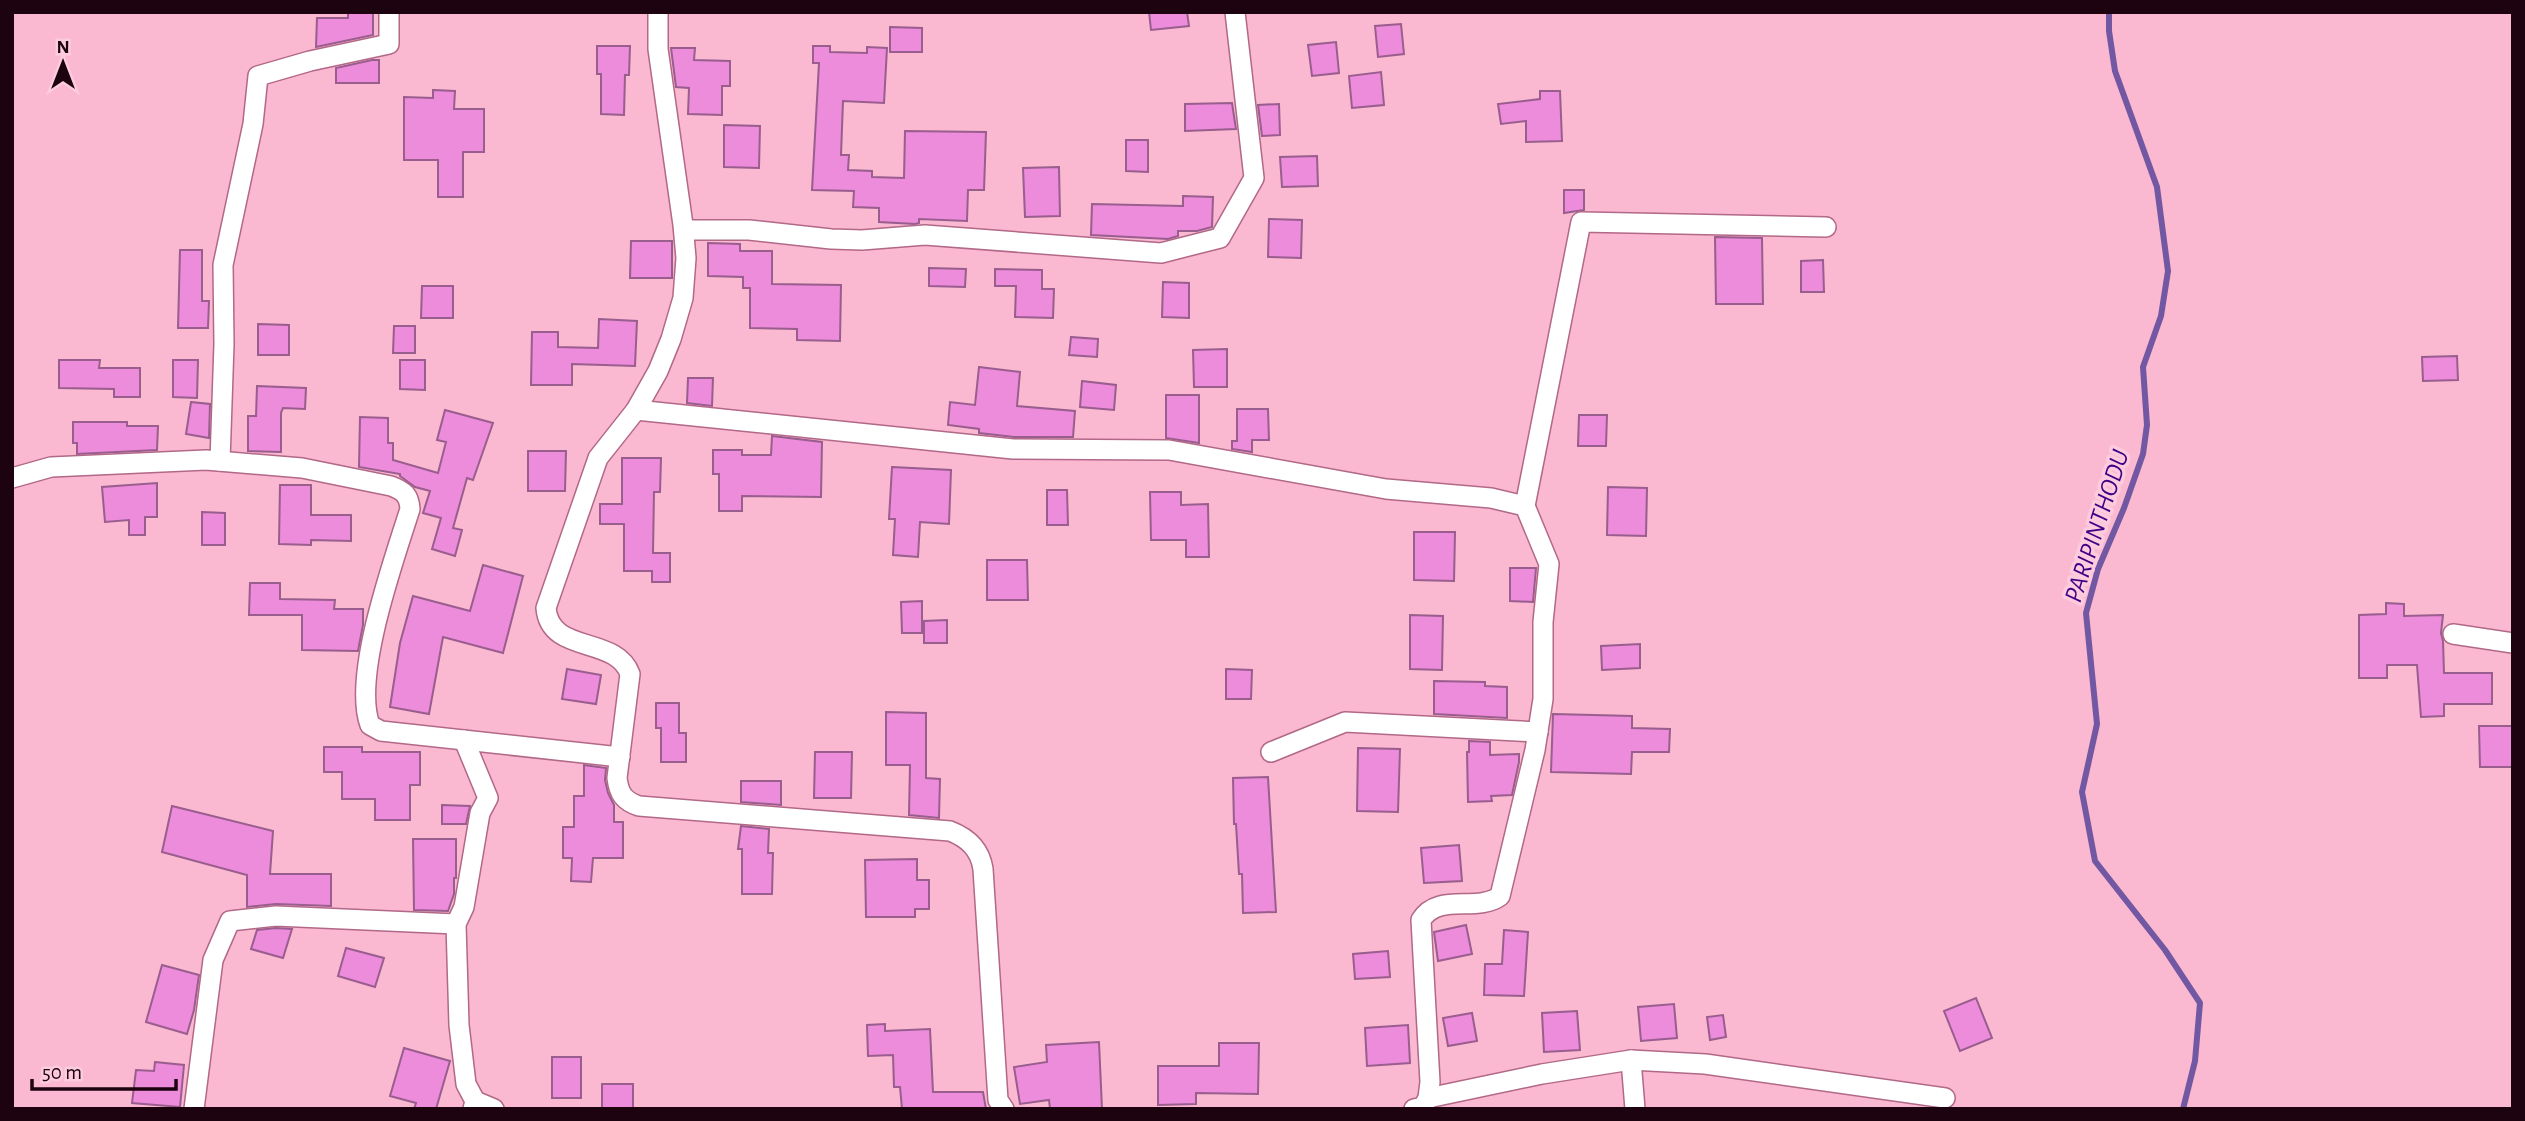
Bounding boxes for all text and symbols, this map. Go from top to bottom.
north arrow [28,28,98,98]
text: N [56,38,70,57]
water label: PARIPINTHODU [2060,446,2134,606]
scale bar [32,1048,175,1092]
text: 50 m [42,1062,82,1083]

